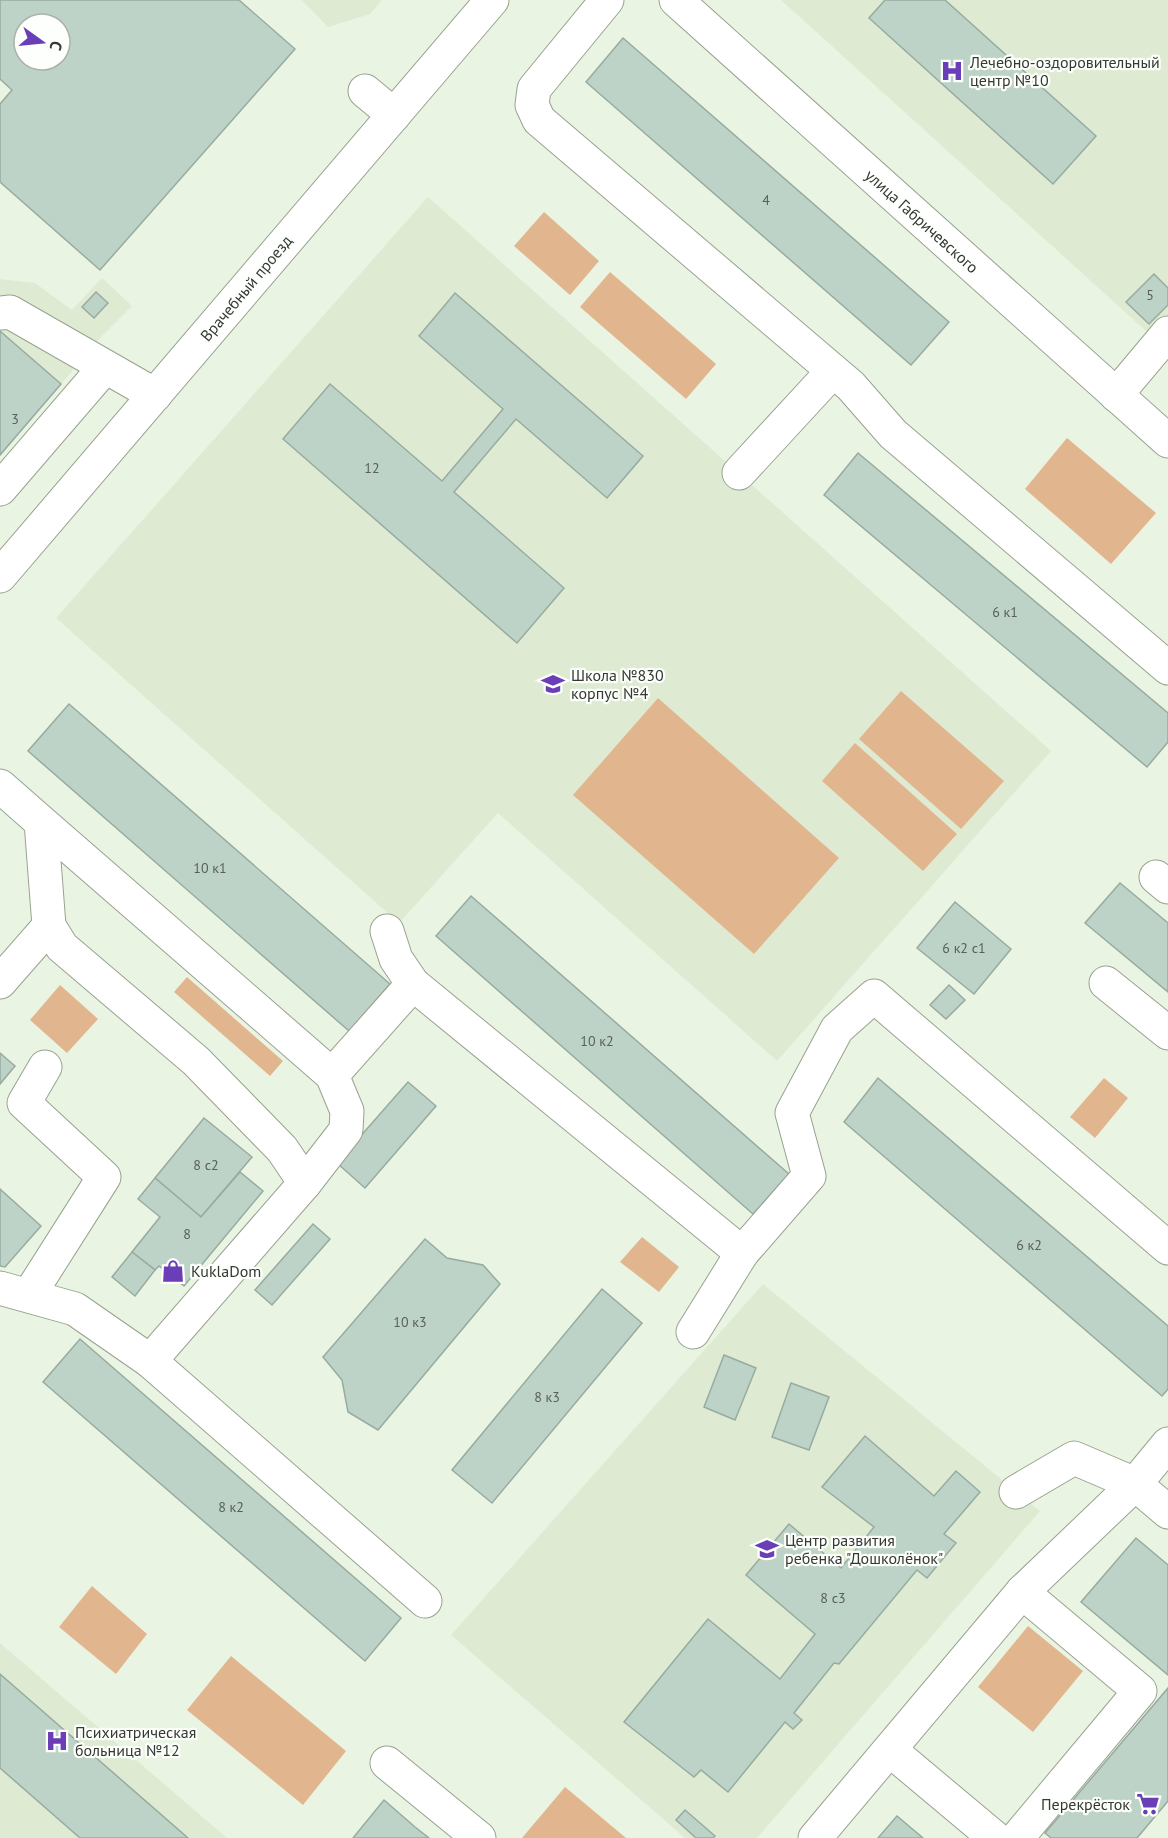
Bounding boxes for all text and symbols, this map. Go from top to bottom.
north arrow [12,12,72,72]
text: С [46,39,67,53]
place label: Лечебно-оздоровительный центр №10 [969,52,1160,90]
hospital icon: Лечебно-оздоровительный центр №10 [939,58,965,84]
street label: улица Габричевского [861,165,983,277]
house number: 4 [762,191,770,209]
street label: Врачебный проезд [196,231,296,345]
house number: 5 [1146,286,1154,304]
house number: 3 [11,410,19,428]
house number: 12 [364,459,380,477]
house number: 6 к1 [992,603,1018,621]
place label: Школа №830 корпус №4 [571,665,664,703]
school or university icon: Школа №830 корпус №4 [540,671,566,697]
house number: 10 к1 [193,859,227,877]
house number: 6 к2 с1 [942,939,986,957]
house number: 10 к2 [580,1032,614,1050]
house number: 8 с2 [193,1156,219,1174]
house number: 8 [183,1225,191,1243]
house number: 6 к2 [1016,1236,1042,1254]
shop icon: KuklaDom [160,1258,186,1284]
place label: KuklaDom [191,1261,261,1281]
house number: 10 к3 [393,1313,427,1331]
house number: 8 к3 [534,1388,560,1406]
house number: 8 к2 [218,1498,244,1516]
place label: Центр развития ребенка "Дошколёнок" [785,1530,943,1568]
school or university icon: Центр развития ребенка "Дошколёнок" [754,1536,780,1562]
house number: 8 с3 [820,1589,846,1607]
place label: Психиатрическая больница №12 [75,1722,196,1760]
hospital icon: Психиатрическая больница №12 [44,1728,70,1754]
supermarket icon: Перекрёсток [1135,1791,1161,1817]
place label: Перекрёсток [1041,1794,1130,1814]

